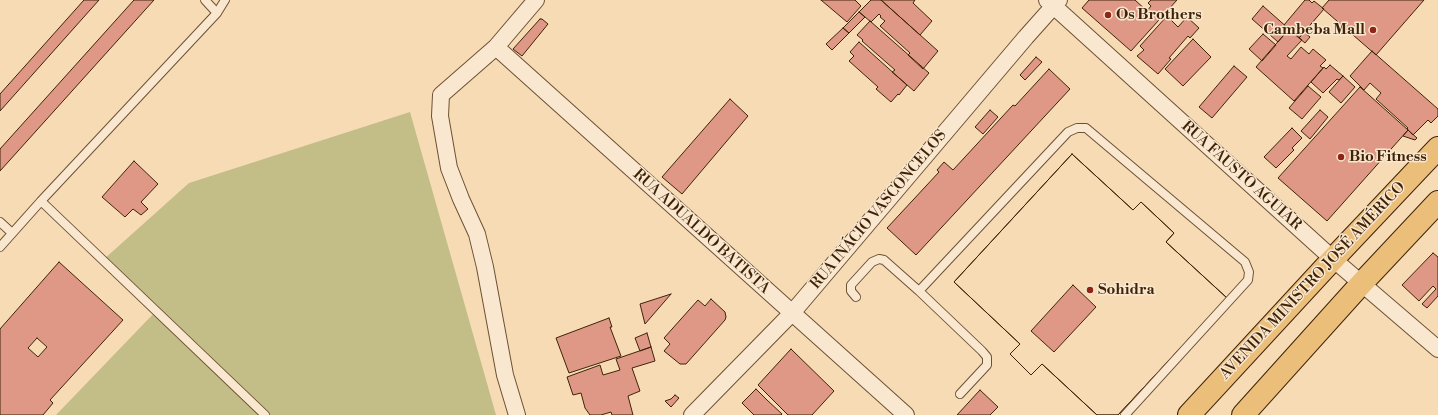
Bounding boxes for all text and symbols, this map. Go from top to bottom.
place label: Os Brothers [1116,6,1202,24]
marker: Os Brothers [1103,10,1113,20]
place label: Cambeba Mall [1263,21,1365,39]
marker: Cambeba Mall [1368,25,1378,35]
street label: RUA FAUSTO AGUIAR [1177,118,1305,234]
street label: RUA INÁCIO VASCONCELOS [807,127,951,293]
place label: Bio Fitness [1349,148,1427,166]
marker: Bio Fitness [1336,152,1346,162]
street label: RUA ADUALDO BATISTA [629,166,773,298]
street label: AVENIDA MINISTRO JOSÉ AMÉRICO [1217,179,1409,383]
place label: Sohidra [1098,281,1154,299]
marker: Sohidra [1085,285,1095,295]

